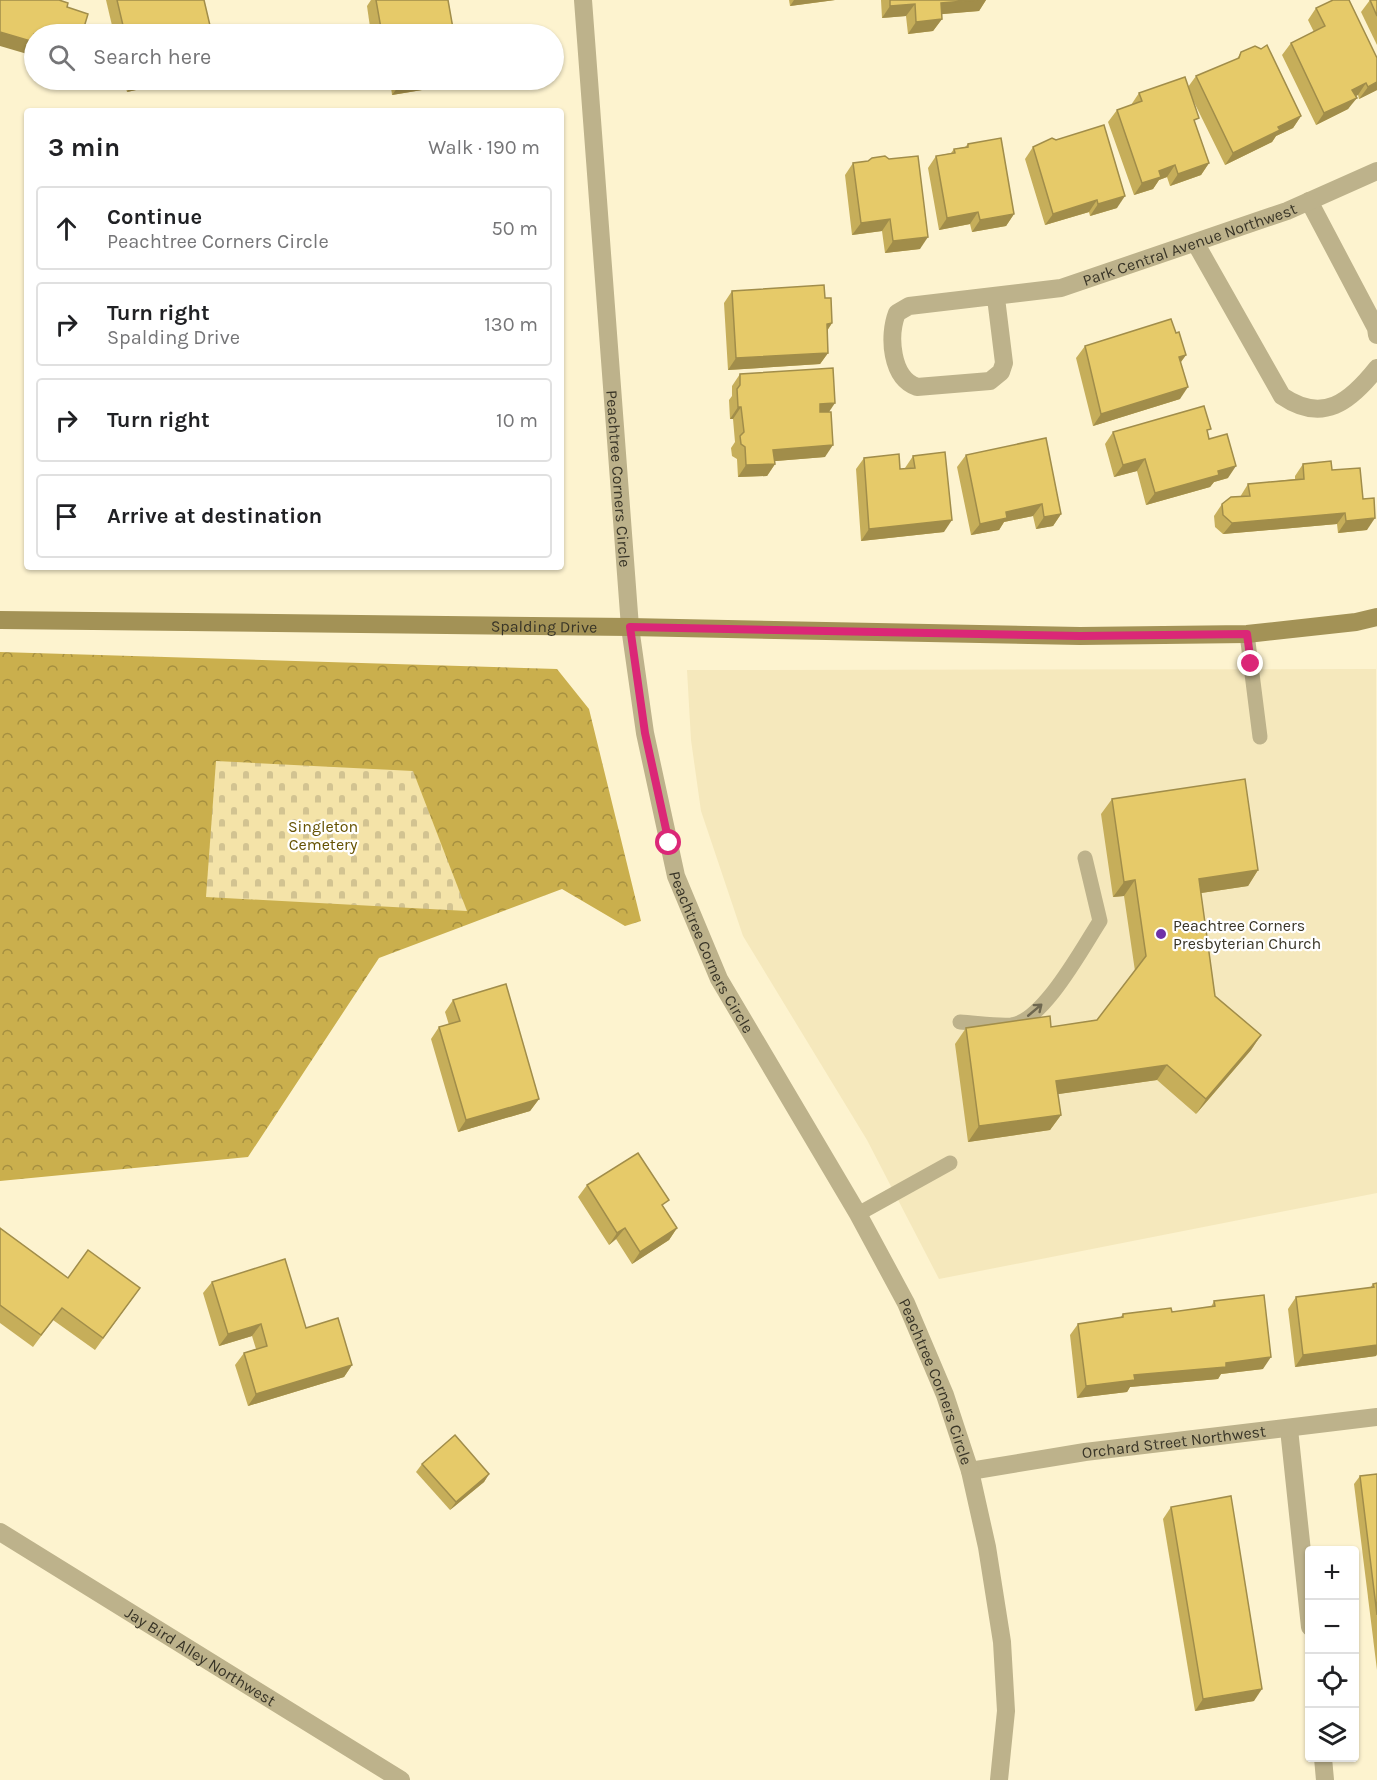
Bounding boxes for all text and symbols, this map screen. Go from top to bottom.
search box [24,24,564,90]
icon: search [45,41,78,74]
text: Search here [93,44,211,70]
text: 3 min [48,132,120,163]
text: Walk · 190 m [428,136,540,159]
street label: Park Central Avenue Northwest [1080,199,1300,290]
text: Continue [107,204,202,230]
icon: ahead [50,212,83,245]
text: 50 m [491,217,538,240]
text: Peachtree Corners Circle [107,230,329,253]
text: Turn right [107,300,210,326]
icon: right [50,308,83,341]
text: 130 m [484,313,538,336]
text: Spalding Drive [107,326,240,349]
street label: Peachtree Corners Circle [602,389,634,568]
icon: right [50,404,83,437]
text: Turn right [107,407,210,433]
text: 10 m [496,409,538,432]
icon: arrive [50,500,83,533]
text: Arrive at destination [107,503,322,529]
street label: Spalding Drive [491,616,597,637]
route end [1237,650,1263,676]
park label: Singleton Cemetery [288,817,358,854]
route start [655,829,681,855]
street label: Peachtree Corners Circle [665,869,758,1037]
place label: Peachtree Corners Presbyterian Church [1173,916,1321,953]
marker: Peachtree Corners Presbyterian Church [1154,927,1168,941]
one-way arrow [1027,1004,1043,1017]
street label: Peachtree Corners Circle [895,1295,976,1467]
street label: Orchard Street Northwest [1081,1421,1267,1462]
map controls [1305,1546,1359,1762]
button: + [1305,1546,1359,1600]
button: − [1305,1600,1359,1654]
street label: Jay Bird Alley Northwest [122,1603,279,1710]
button: locate [1305,1654,1359,1708]
button: layers [1305,1708,1359,1762]

